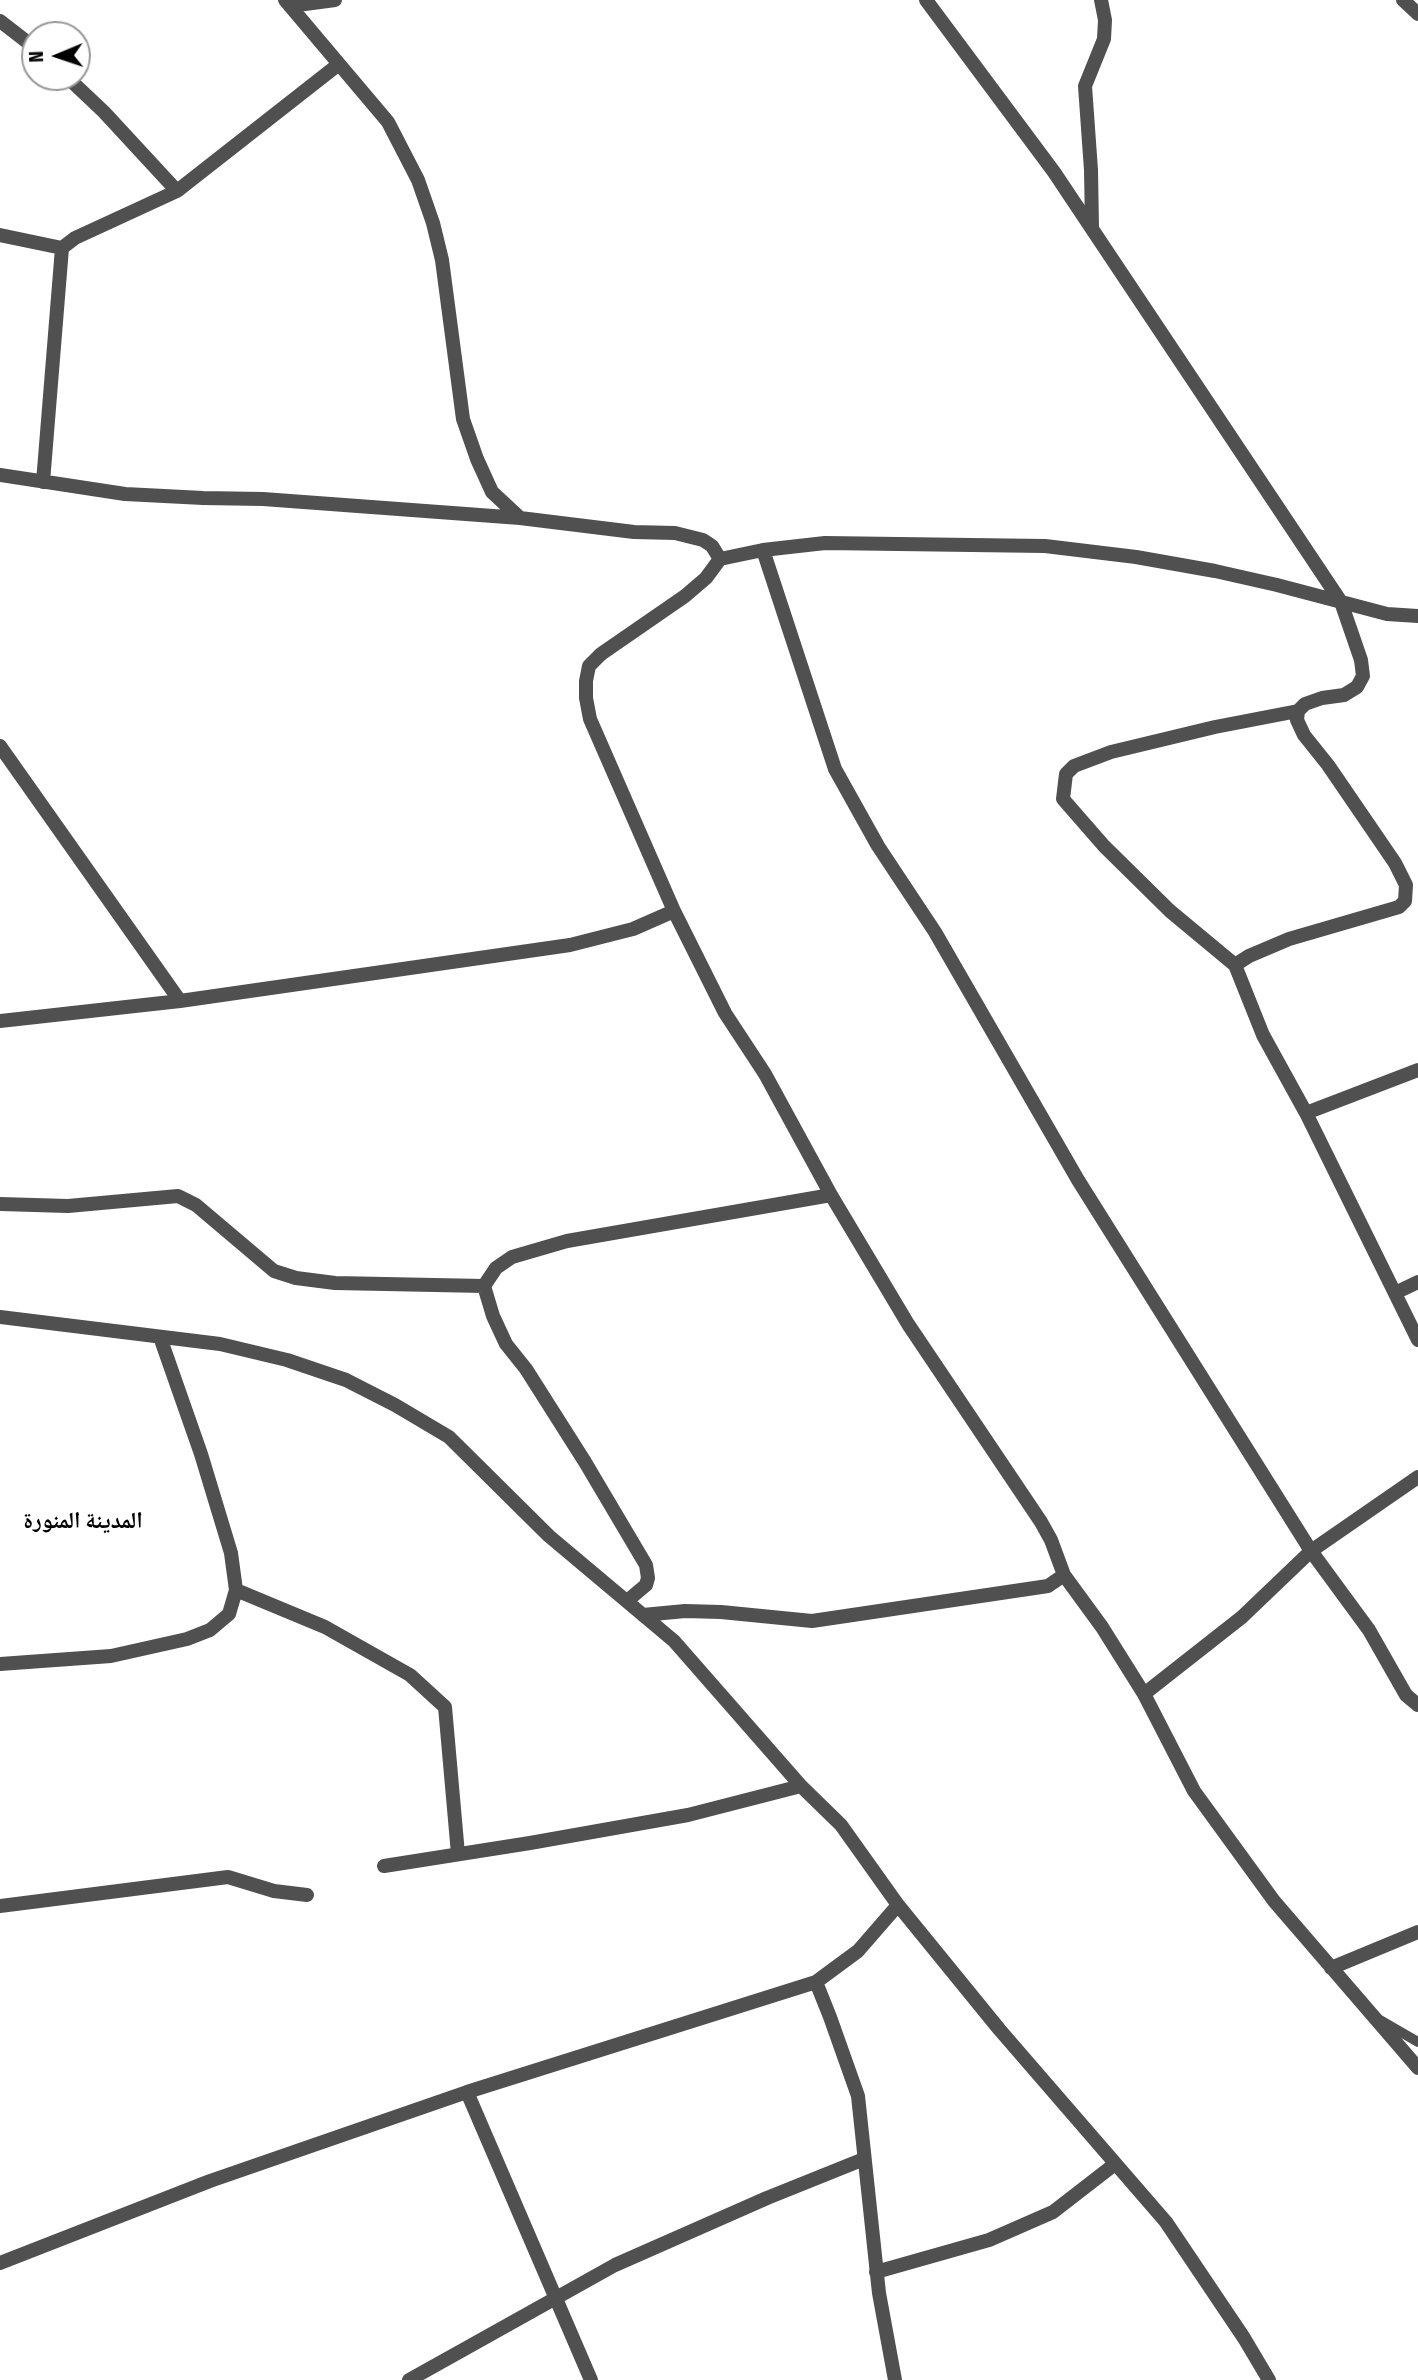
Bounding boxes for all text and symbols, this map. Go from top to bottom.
north arrow [21,21,91,91]
text: N [25,51,48,63]
district label: المدينة المنورة [23,1508,143,1536]

